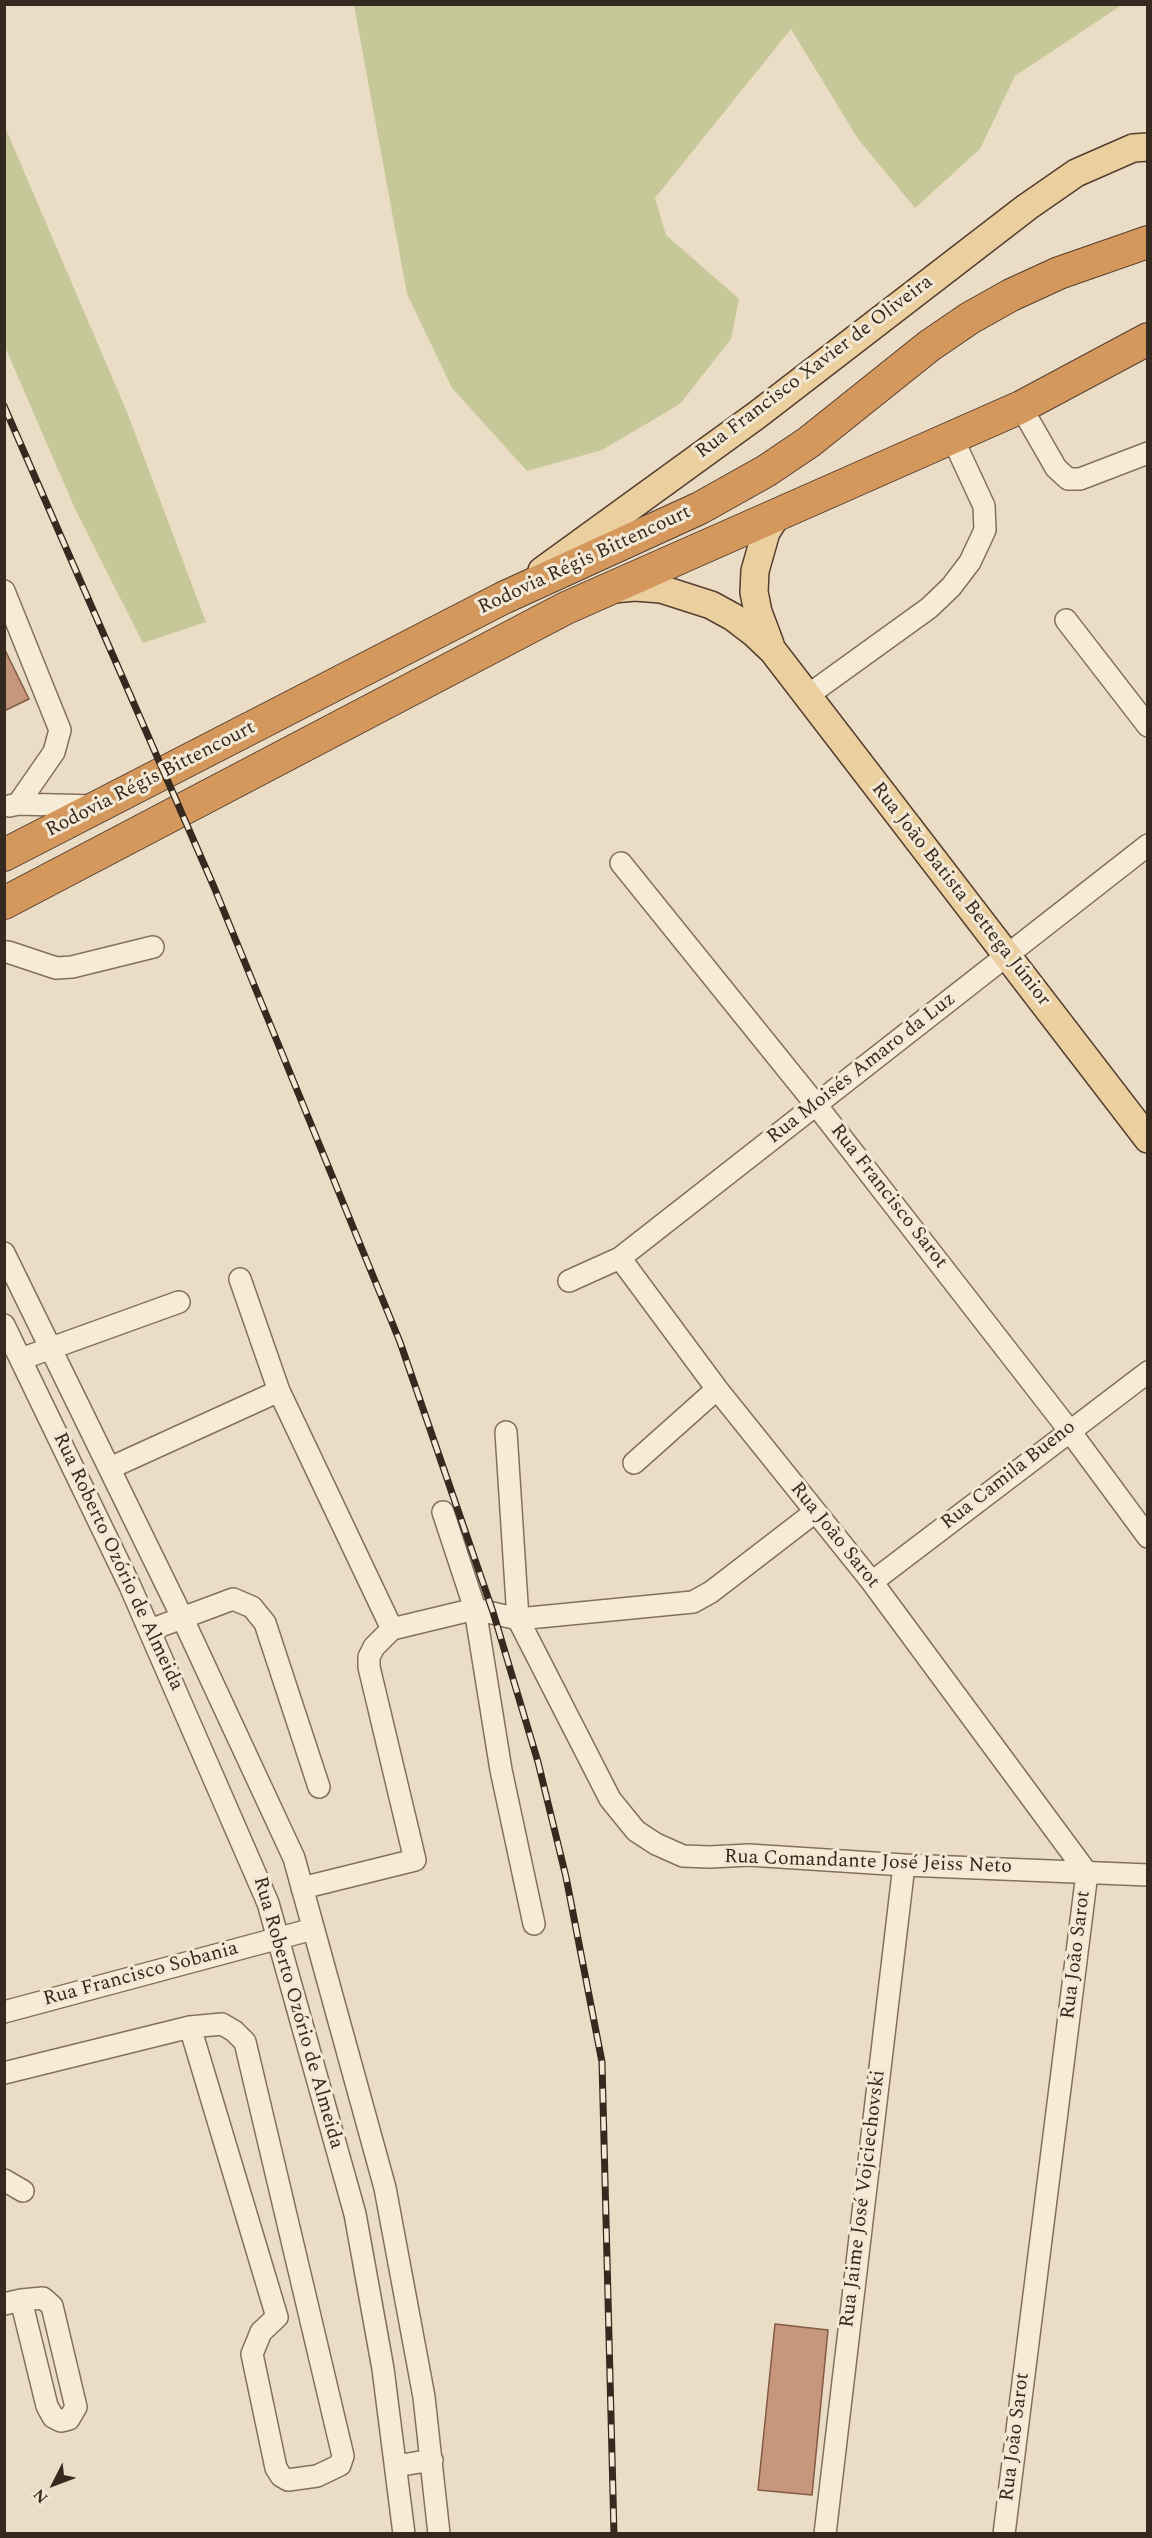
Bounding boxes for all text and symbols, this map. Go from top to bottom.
street label: Rua Francisco Xavier de Oliveira [692,271,938,465]
street label: Rodovia Régis Bittencourt [475,501,695,621]
street label: Rodovia Régis Bittencourt [42,717,260,843]
street label: Rua João Batista Bettega Júnior [865,778,1055,1012]
street label: Rua Moisés Amaro da Luz [763,988,961,1150]
street label: Rua Francisco Sarot [824,1120,952,1274]
street label: Rua Camila Bueno [937,1416,1081,1536]
street label: Rua Roberto Ozório de Almeida [47,1429,187,1695]
street label: Rua João Sarot [784,1478,884,1594]
street label: Rua Comandante José Jeiss Neto [724,1846,1012,1880]
street label: Rua Roberto Ozório de Almeida [247,1874,347,2152]
street label: Rua João Sarot [1057,1889,1097,2021]
street label: Rua Francisco Sobania [41,1937,241,2013]
street label: Rua Jaime José Vojciechovski [836,2069,892,2329]
street label: Rua João Sarot [996,2371,1036,2503]
north arrow [24,2454,84,2514]
text: N [27,2483,54,2509]

